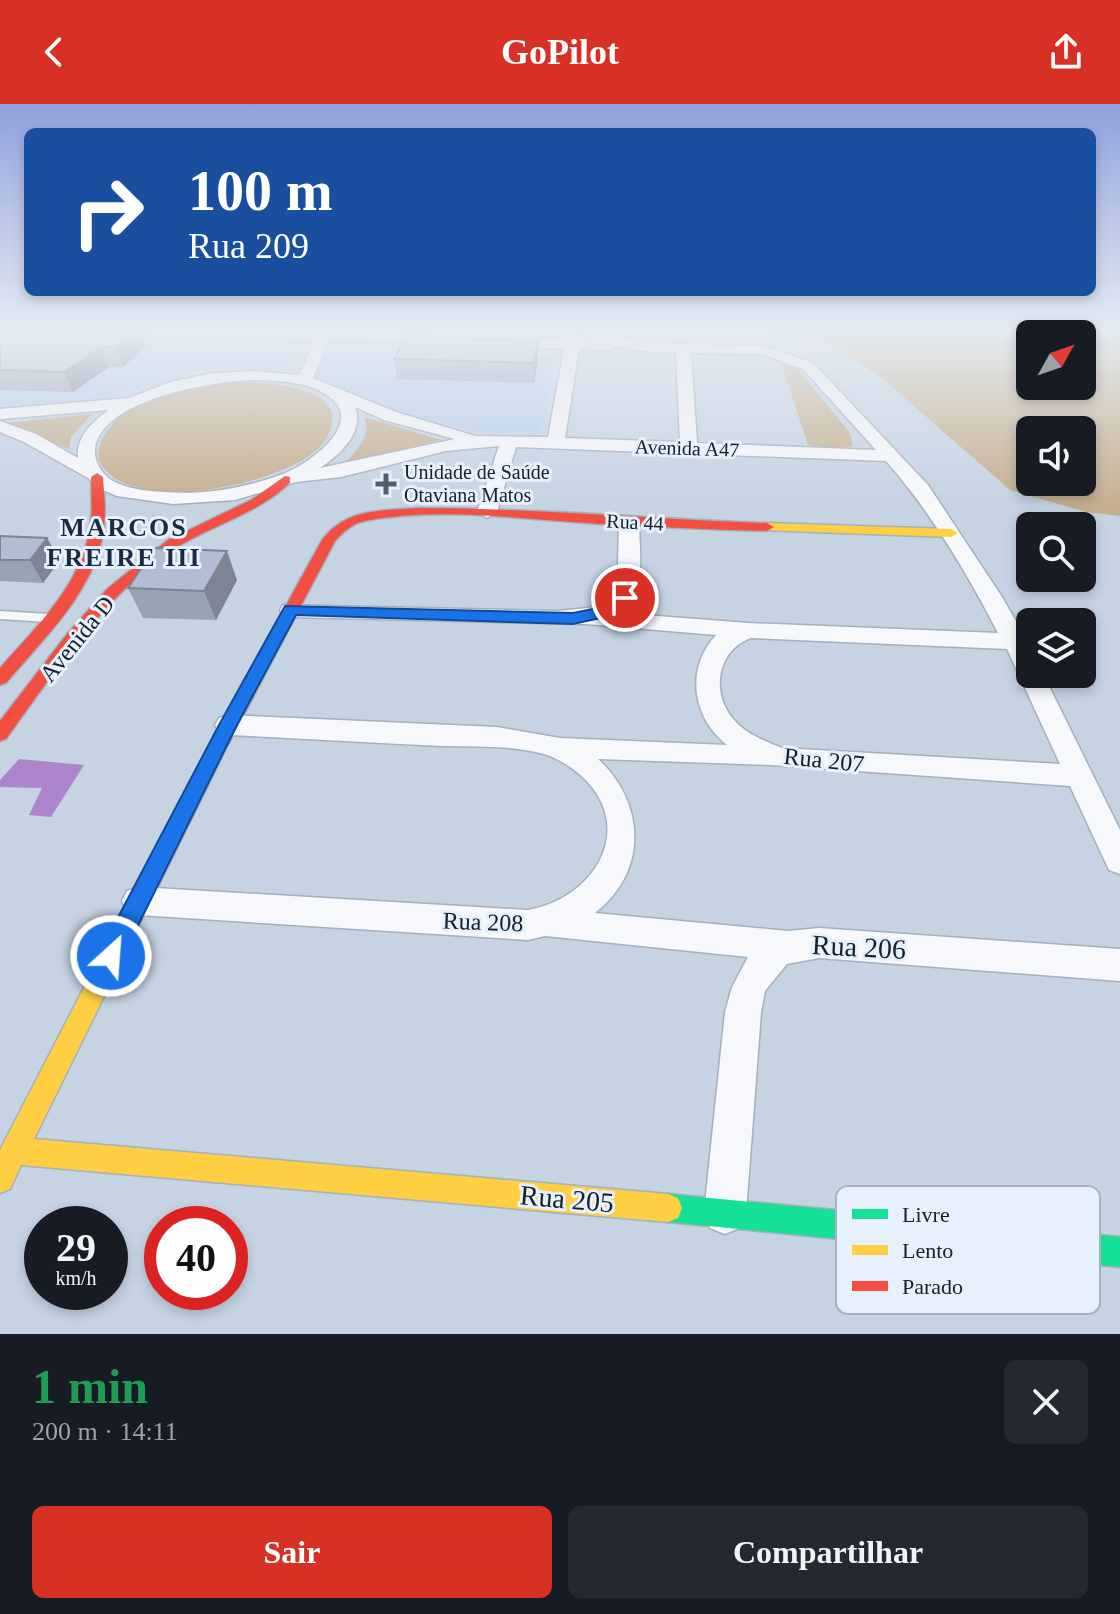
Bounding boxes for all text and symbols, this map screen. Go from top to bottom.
icon: back [32,30,76,74]
icon: share [1044,30,1088,74]
text: GoPilot [501,32,619,72]
icon: right [56,160,160,264]
text: 100 m [188,160,333,222]
text: Rua 209 [188,226,309,266]
north arrow [1016,320,1096,400]
map controls [1016,320,1096,688]
button: sound [1016,416,1096,496]
street label: Avenida A47 [634,435,740,461]
place label: Unidade de Saúde Otaviana Matos [404,461,550,506]
marker: Unidade de Saúde Otaviana Matos [375,473,397,495]
street label: Rua 44 [606,510,664,534]
button: search [1016,512,1096,592]
district label: MARCOS FREIRE III [46,513,202,572]
pin [591,564,659,632]
icon: arrive [603,576,647,620]
street label: Avenida D [35,591,119,687]
button: layers [1016,608,1096,688]
street label: Rua 207 [783,743,865,777]
street label: Rua 208 [442,908,524,936]
position arrow [69,914,153,998]
street label: Rua 206 [811,929,907,965]
street label: Rua 205 [519,1179,615,1219]
legend [836,1186,1100,1314]
text: Livre [902,1202,950,1227]
speed limit sign: 40 [144,1206,248,1310]
text: 29 [56,1225,96,1270]
text: Lento [902,1238,953,1263]
text: km/h [55,1267,97,1289]
text: Parado [902,1274,963,1299]
text: 1 min [32,1360,148,1413]
button: close [1004,1360,1088,1444]
text: 200 m · 14:11 [32,1417,178,1446]
button: Sair [32,1506,552,1598]
button: Compartilhar [568,1506,1088,1598]

